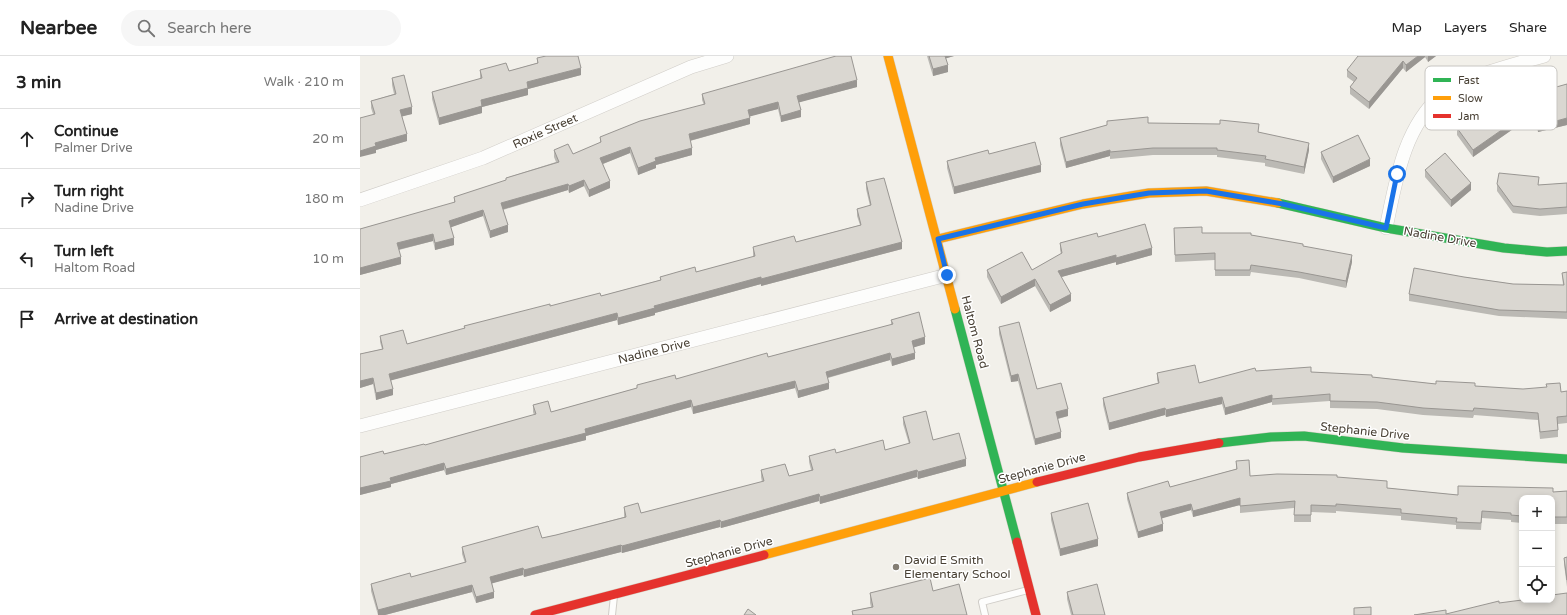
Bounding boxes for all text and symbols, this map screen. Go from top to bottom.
search box [121,10,401,46]
text: Nearbee [20,17,97,39]
icon: search [135,17,157,39]
text: Search here [167,19,252,37]
text: Map [1392,19,1422,36]
text: Layers [1444,19,1487,36]
text: Share [1509,19,1547,36]
legend [1425,66,1557,130]
text: 3 min [16,72,61,93]
text: Walk · 210 m [264,74,344,90]
text: Fast [1458,74,1479,87]
text: Slow [1458,92,1483,105]
street label: Roxie Street [510,110,580,152]
text: Jam [1458,110,1479,123]
text: Continue [54,122,118,140]
icon: ahead [16,128,38,150]
text: 20 m [312,131,344,147]
text: Palmer Drive [54,140,133,156]
route start [1388,165,1406,183]
text: Turn right [54,182,124,200]
icon: right [16,188,38,210]
text: 180 m [304,191,344,207]
text: Nadine Drive [54,200,134,216]
street label: Nadine Drive [1402,224,1478,250]
text: Turn left [54,242,114,260]
icon: left [16,248,38,270]
text: 10 m [312,251,344,267]
text: Haltom Road [54,260,135,276]
route end [938,266,956,284]
street label: Haltom Road [959,294,991,370]
icon: arrive [16,308,38,330]
text: Arrive at destination [54,310,198,328]
street label: Nadine Drive [617,335,692,367]
street label: Stephanie Drive [1320,419,1411,443]
street label: Stephanie Drive [997,450,1087,486]
map controls [1519,495,1555,603]
button: + [1519,495,1555,531]
button: − [1519,531,1555,567]
street label: Stephanie Drive [684,534,774,570]
place label: David E Smith Elementary School [904,553,1011,581]
marker: David E Smith Elementary School [891,562,901,572]
button: locate [1519,567,1555,603]

